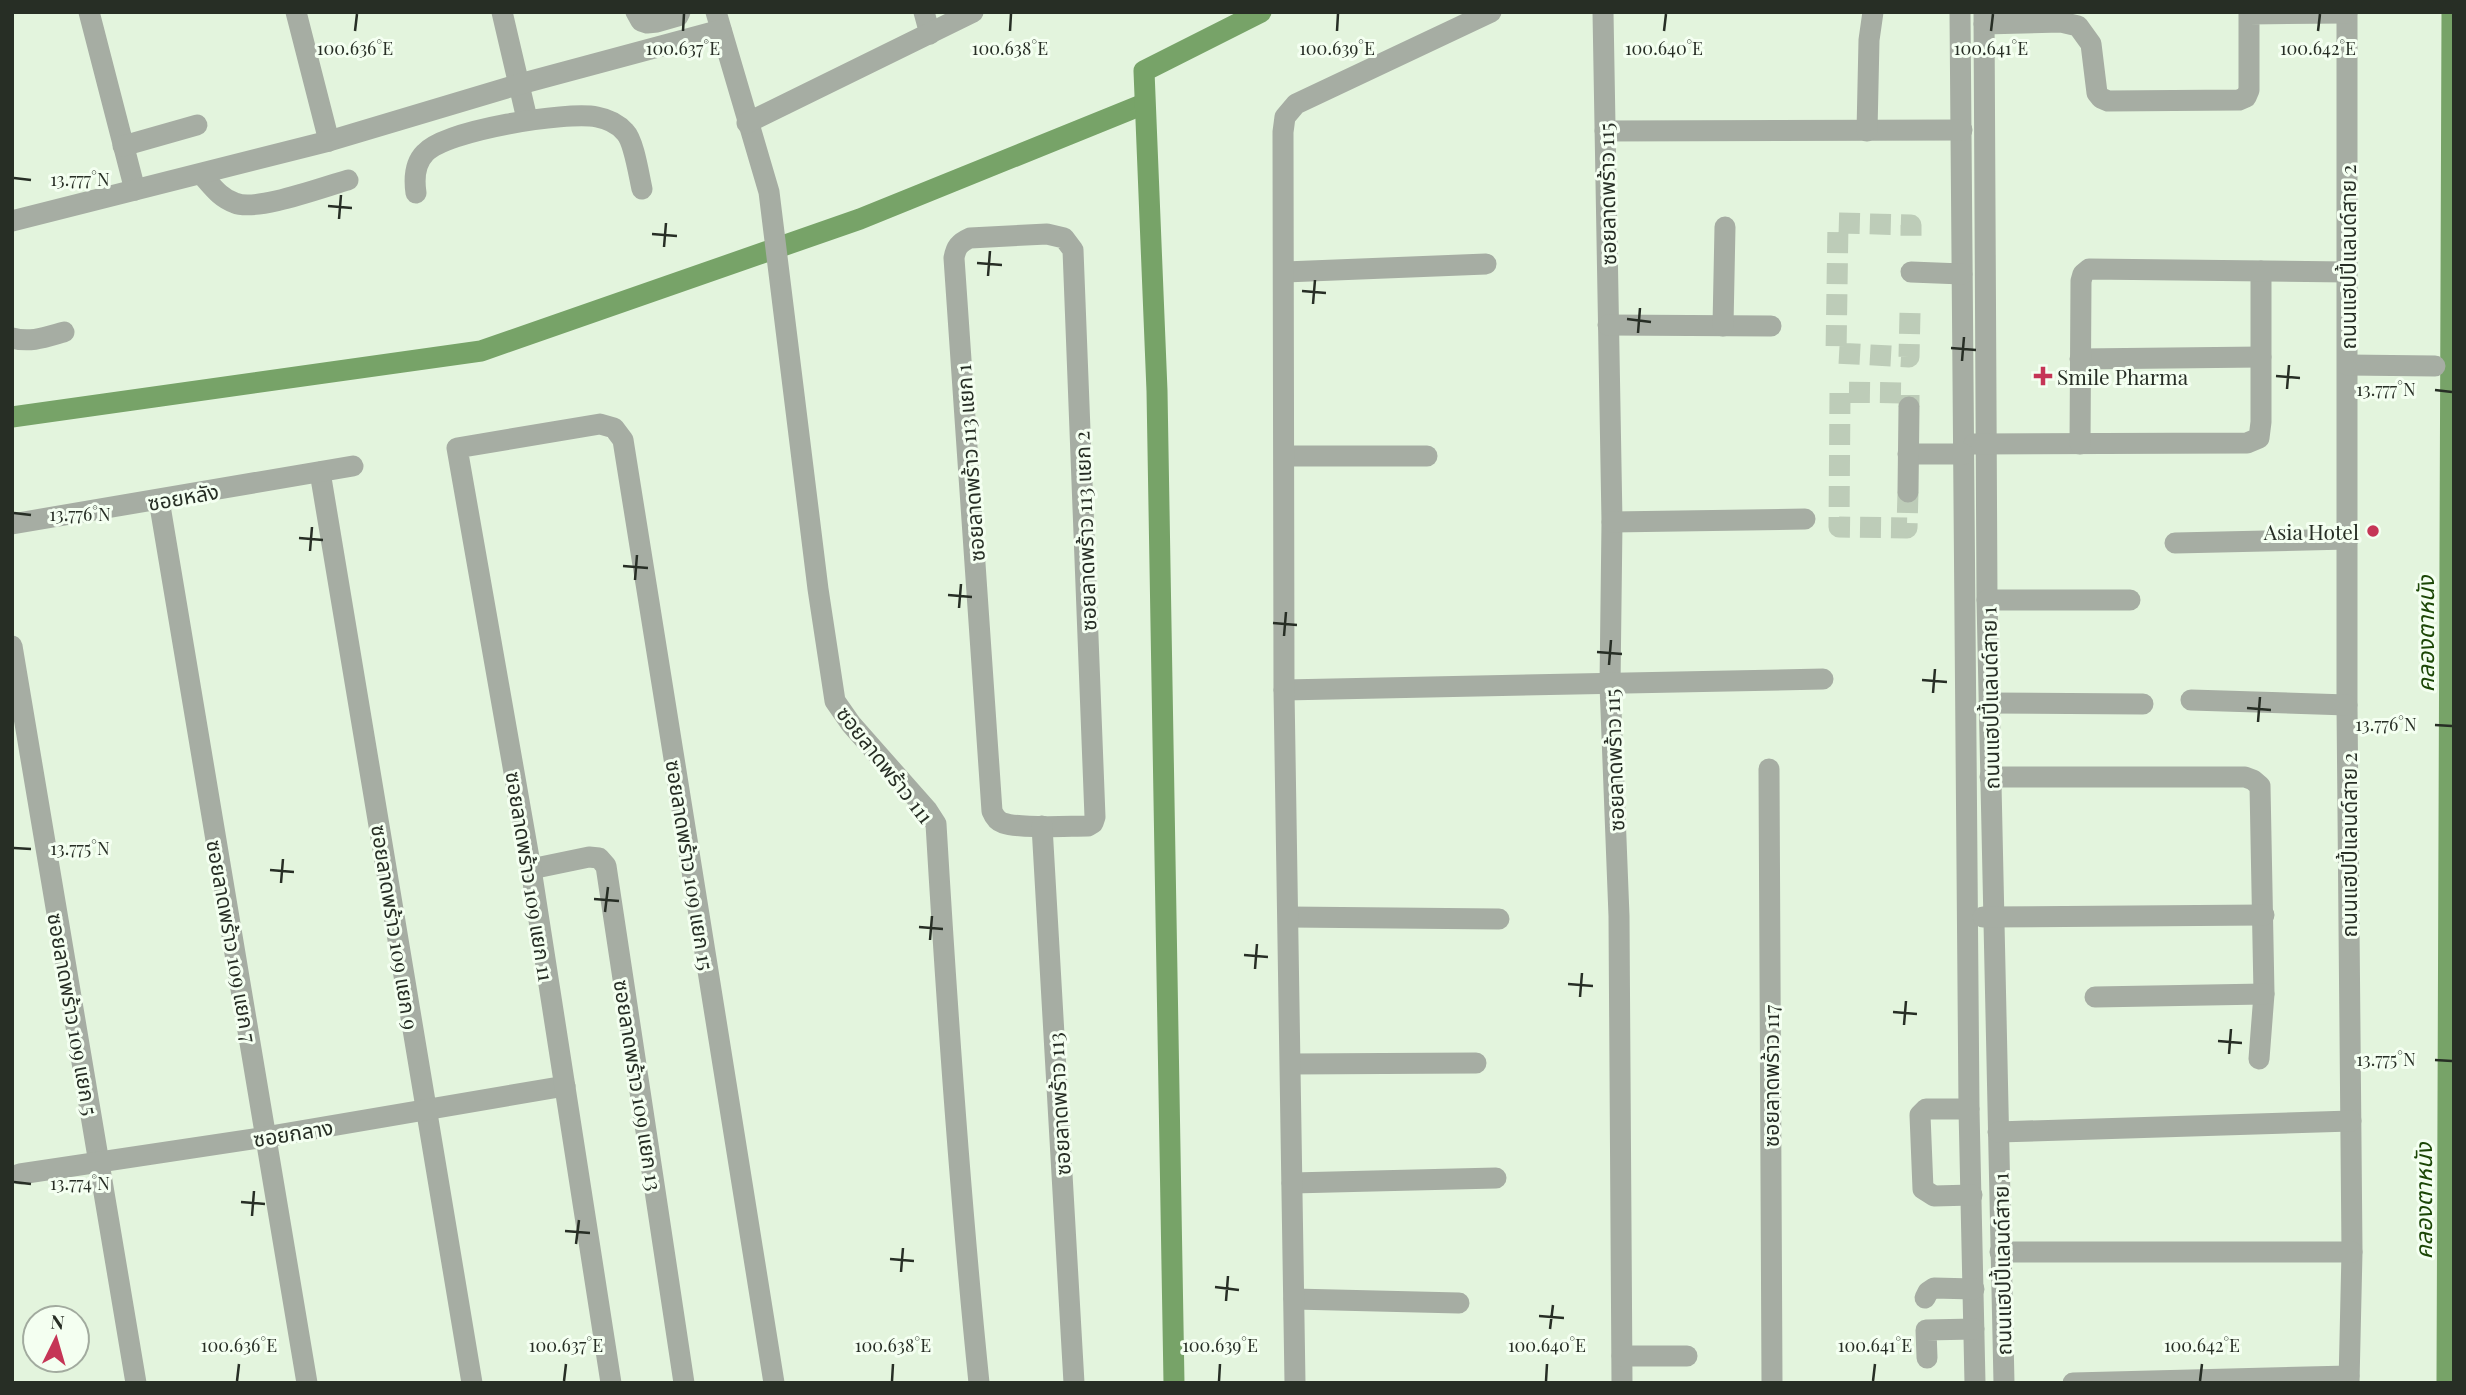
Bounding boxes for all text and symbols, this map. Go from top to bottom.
text: 100.636°E [317,36,393,60]
text: 100.637°E [646,36,720,60]
text: 100.638°E [972,36,1048,60]
text: 100.639°E [1299,36,1375,60]
text: 100.640°E [1625,36,1703,60]
text: 100.641°E [1954,36,2028,60]
text: 100.642°E [2280,36,2356,60]
street label: ซอยลาดพร้าว 115 [1591,122,1621,266]
street label: ถนนแฮปปี้แลนด์สาย 2 [2333,164,2361,350]
text: 13.777°N [50,167,110,191]
place label: Smile Pharma [2057,362,2189,390]
street label: ซอยลาดพร้าว 113 แยก 1 [948,363,990,563]
marker: Smile Pharma [2035,368,2051,384]
text: 13.777°N [2356,377,2416,401]
street label: ซอยลาดพร้าว 113 แยก 2 [1067,431,1101,631]
street label: ซอยหลัง [145,476,221,516]
text: 13.776°N [49,502,111,526]
place label: Asia Hotel [2263,517,2359,545]
marker: Asia Hotel [2365,523,2381,539]
water label: คลองตาหนัง [2409,574,2440,692]
street label: ถนนแฮปปี้แลนด์สาย 1 [1973,606,2005,790]
street label: ซอยลาดพร้าว 115 [1597,688,1629,832]
street label: ซอยลาดพร้าว 111 [831,699,941,829]
text: 13.776°N [2355,712,2417,736]
street label: ถนนแฮปปี้แลนด์สาย 2 [2334,752,2362,938]
street label: ซอยลาดพร้าว 109 แยก 15 [661,758,721,972]
street label: ซอยลาดพร้าว 109 แยก 11 [501,769,561,983]
street label: ซอยลาดพร้าว 109 แยก 9 [366,822,426,1032]
text: 13.775°N [50,836,110,860]
street label: ซอยลาดพร้าว 109 แยก 7 [201,838,265,1045]
street label: ซอยลาดพร้าว 109 แยก 5 [42,911,106,1117]
street label: ซอยลาดพร้าว 109 แยก 13 [608,977,670,1193]
street label: ซอยลาดพร้าว 117 [1756,1004,1784,1147]
street label: ซอยลาดพร้าว 113 [1040,1032,1076,1176]
text: 13.775°N [2356,1047,2416,1071]
street label: ซอยกลาง [251,1112,335,1152]
water label: คลองตาหนัง [2407,1141,2438,1259]
text: 13.774°N [50,1171,110,1195]
street label: ถนนแฮปปี้แลนด์สาย 1 [1985,1172,2017,1356]
north arrow [21,1304,91,1374]
text: N [50,1308,66,1335]
text: 100.636°E [201,1333,277,1357]
text: 100.637°E [529,1333,603,1357]
text: 100.638°E [855,1333,931,1357]
text: 100.639°E [1182,1333,1258,1357]
text: 100.640°E [1508,1333,1586,1357]
text: 100.641°E [1838,1333,1912,1357]
text: 100.642°E [2164,1333,2240,1357]

